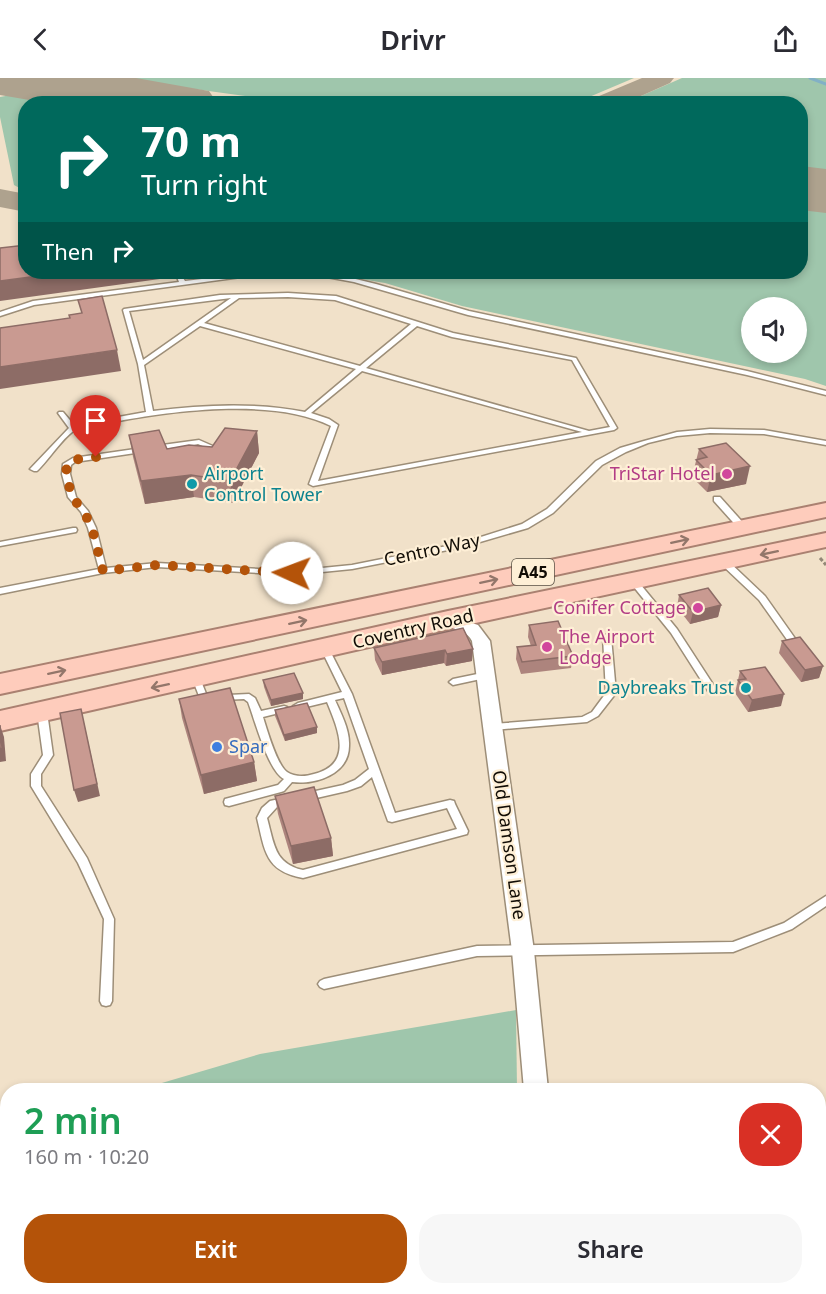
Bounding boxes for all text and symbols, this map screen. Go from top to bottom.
text: Drivr [380,21,446,58]
icon: back [24,23,57,56]
icon: share [769,23,802,56]
text: 70 m [141,112,241,169]
icon: right [42,120,120,198]
text: Turn right [141,166,267,203]
icon: right [106,234,139,267]
text: Then [42,236,94,266]
map controls [741,297,807,363]
button: sound [741,297,807,363]
pin [70,395,121,457]
icon: arrive [79,404,112,437]
place label: Airport Control Tower [204,461,323,506]
place label: TriStar Hotel [610,461,715,485]
marker: TriStar Hotel [720,467,734,481]
marker: Airport Control Tower [185,477,199,491]
street label: Centro Way [382,527,483,571]
one-way arrow [670,535,689,547]
position arrow [260,541,324,605]
one-way arrow [760,548,779,559]
road number: A45 [512,559,554,585]
one-way arrow [479,575,498,587]
place label: Conifer Cottage [553,595,686,619]
marker: Conifer Cottage [691,601,705,615]
street label: Coventry Road [350,602,476,654]
one-way arrow [288,615,307,627]
place label: The Airport Lodge [559,624,655,669]
marker: The Airport Lodge [540,640,554,654]
one-way arrow [47,666,67,677]
place label: Daybreaks Trust [597,675,734,699]
one-way arrow [151,681,170,692]
marker: Daybreaks Trust [739,681,753,695]
place label: Spar [229,734,268,758]
marker: Spar [210,740,224,754]
street label: Old Damson Lane [488,769,532,921]
text: 2 min [24,1096,122,1145]
button: close [739,1103,802,1166]
text: 160 m · 10:20 [24,1143,149,1170]
button: Exit [24,1214,407,1283]
button: Share [419,1214,802,1283]

